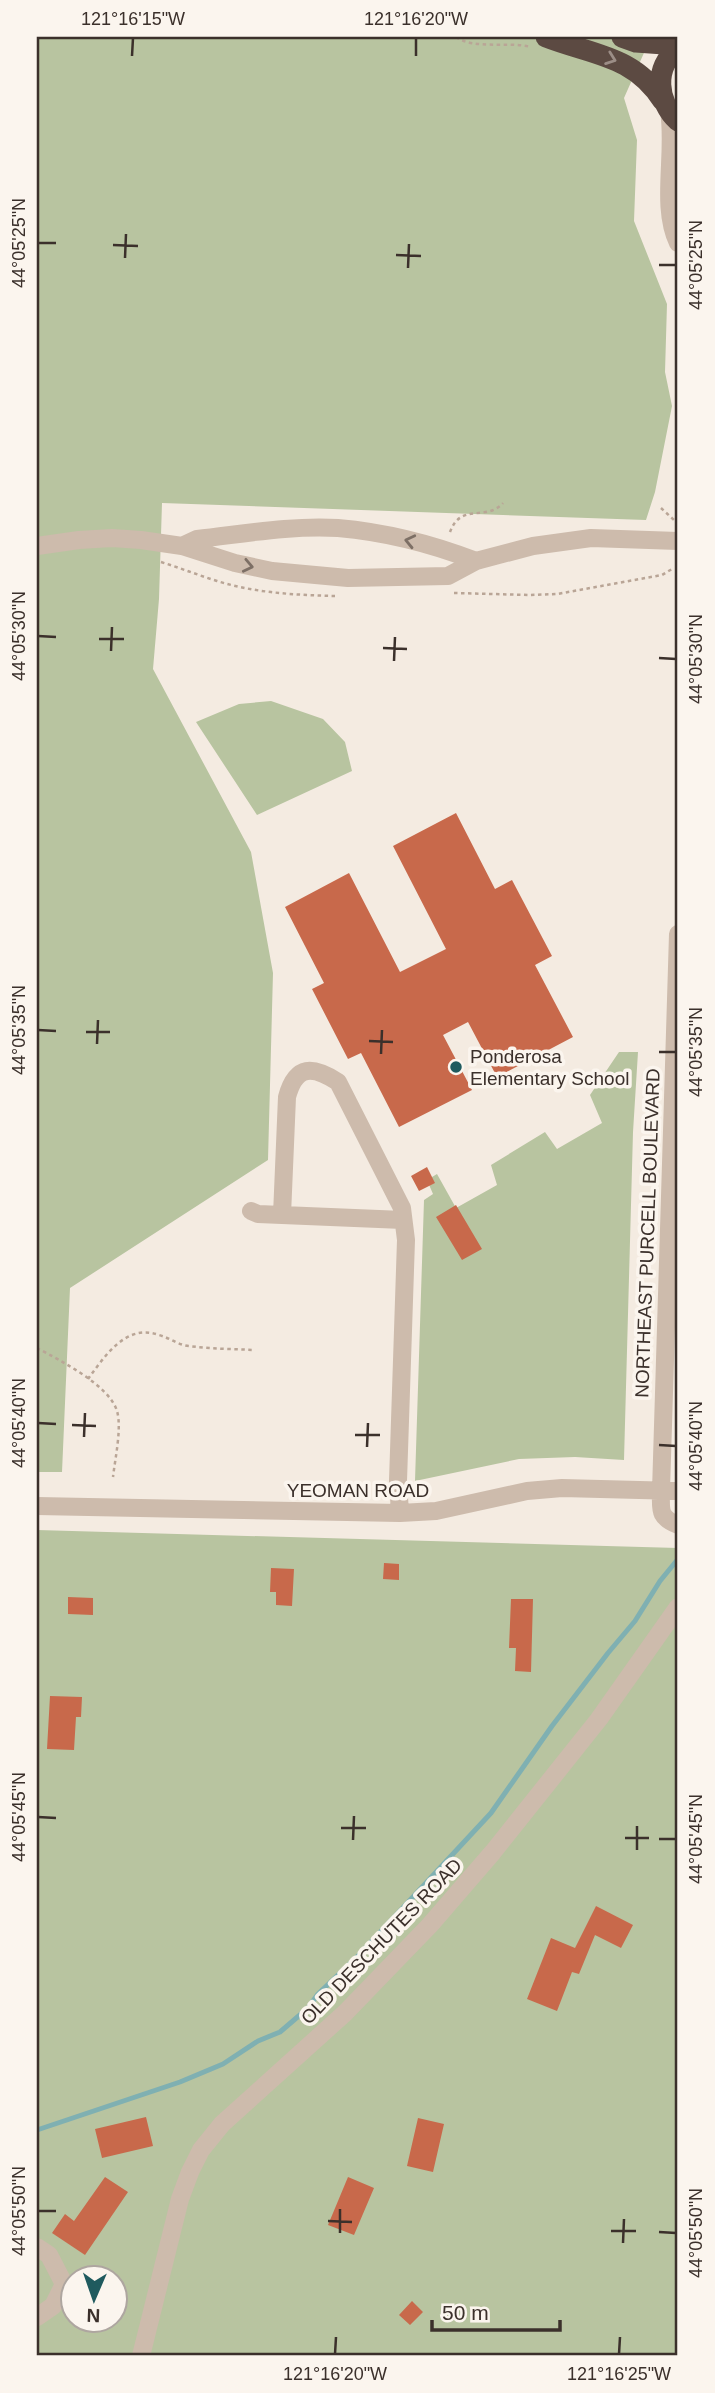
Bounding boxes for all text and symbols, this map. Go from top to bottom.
text: 121°16'15"W [81,9,185,29]
text: 121°16'20"W [364,9,468,29]
one-way arrow [604,50,616,64]
text: 44°05'25"N [9,198,29,288]
text: 44°05'25"N [686,220,706,310]
one-way arrow [404,535,416,550]
one-way arrow [242,557,254,572]
text: 44°05'30"N [9,591,29,681]
text: 44°05'30"N [686,614,706,704]
text: 44°05'35"N [9,985,29,1075]
text: 44°05'35"N [686,1007,706,1097]
place label: Ponderosa Elementary School [470,1046,629,1089]
marker: Ponderosa Elementary School [448,1059,464,1075]
street label: NORTHEAST PURCELL BOULEVARD [631,1068,664,1398]
text: 44°05'40"N [9,1378,29,1468]
text: 44°05'40"N [686,1401,706,1491]
street label: YEOMAN ROAD [287,1480,429,1501]
text: 44°05'45"N [9,1772,29,1862]
text: 44°05'45"N [686,1794,706,1884]
street label: OLD DESCHUTES ROAD [297,1854,466,2028]
text: 44°05'50"N [9,2166,29,2256]
text: 44°05'50"N [686,2188,706,2278]
north arrow [60,2264,130,2334]
scale bar [432,2288,559,2332]
text: 50 m [442,2301,489,2324]
text: N [86,2305,101,2326]
text: 121°16'20"W [283,2364,387,2384]
text: 121°16'25"W [567,2364,671,2384]

